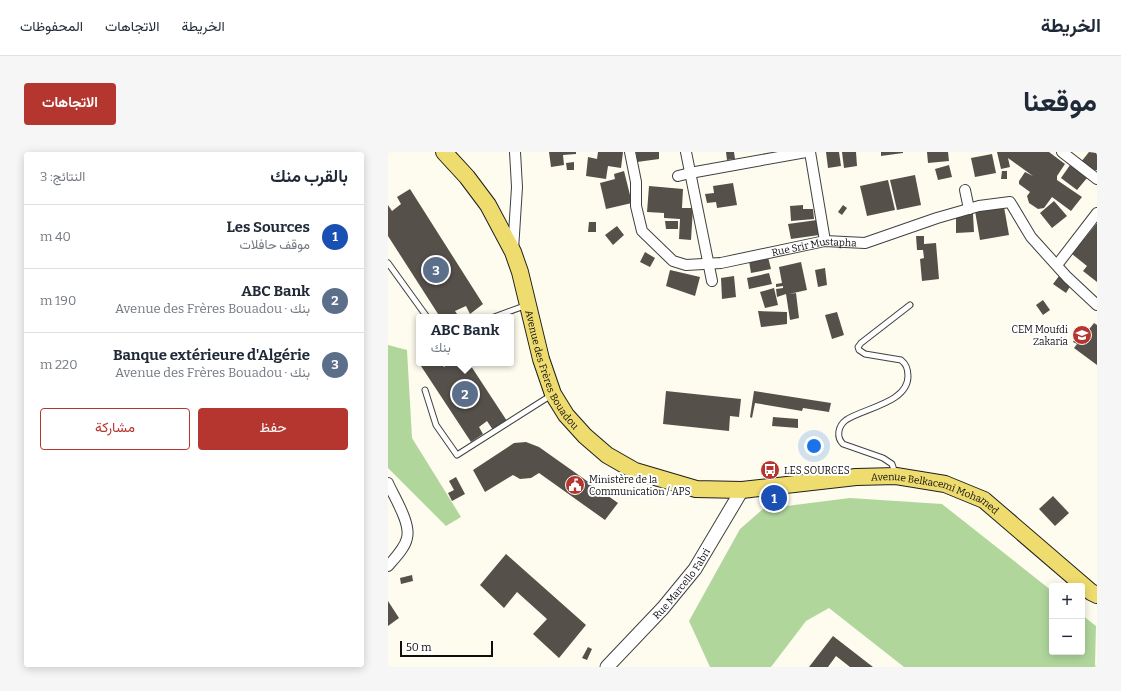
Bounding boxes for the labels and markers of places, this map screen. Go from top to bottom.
pin: 3 [423,255,449,285]
place label: CEM Moufdi Zakaria [1011,324,1069,348]
school or university icon: CEM Moufdi Zakaria [1071,324,1093,346]
pin: 2 [452,379,478,409]
bus stop icon: LES SOURCES [759,459,781,481]
place label: LES SOURCES [784,465,850,477]
public building icon: Ministère de la Communication / APS [564,474,586,496]
place label: Ministère de la Communication / APS [589,474,690,498]
pin: 1 [761,483,787,513]

